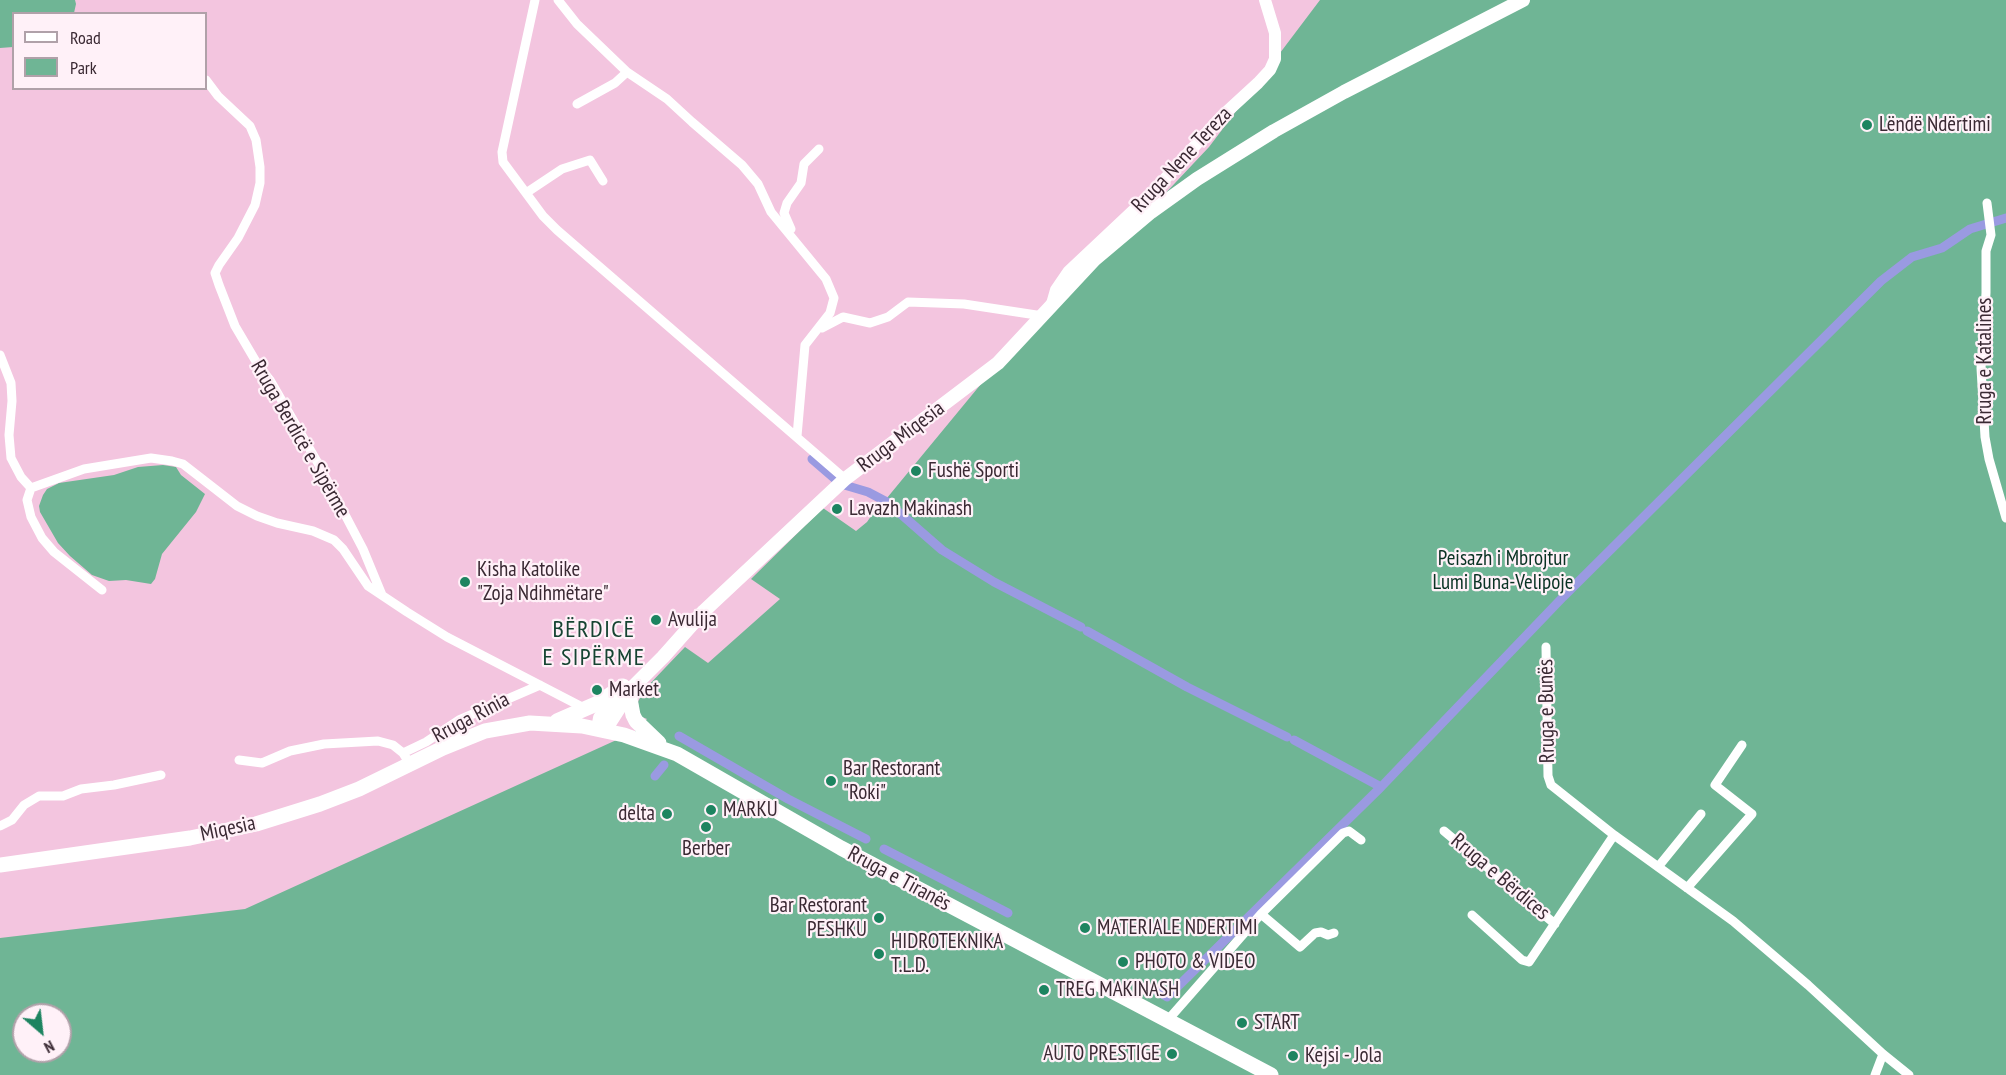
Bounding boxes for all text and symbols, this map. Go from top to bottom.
legend [12,12,207,90]
text: Road [70,26,101,49]
text: Park [70,56,97,79]
street label: Rruga Nene Tereza [1127,102,1237,218]
place label: Lëndë Ndërtimi [1879,112,1991,138]
marker: Lëndë Ndërtimi [1860,118,1874,132]
street label: Rruga e Katalines [1972,298,1998,424]
street label: Rruga Berdicë e Sipërme [245,356,355,522]
street label: Rruga Miqesia [852,396,950,478]
place label: Fushë Sporti [928,458,1019,484]
marker: Fushë Sporti [909,464,923,478]
place label: Lavazh Makinash [849,496,972,522]
marker: Lavazh Makinash [830,502,844,516]
park label: Peisazh i Mbrojtur Lumi Buna-Velipoje [1433,546,1573,596]
place label: Kisha Katolike "Zoja Ndihmëtare" [477,557,609,607]
marker: Kisha Katolike "Zoja Ndihmëtare" [458,575,472,589]
place label: Avulija [668,607,717,633]
marker: Avulija [649,613,663,627]
district label: BËRDICË E SIPËRME [543,616,645,672]
street label: Rruga e Bunës [1533,659,1561,763]
place label: Market [609,677,659,703]
marker: Market [590,683,604,697]
street label: Rruga Rinia [428,687,514,749]
place label: Bar Restorant "Roki" [843,756,940,806]
marker: Bar Restorant "Roki" [824,774,838,788]
place label: MARKU [723,797,778,823]
place label: delta [618,801,655,827]
marker: MARKU [704,803,718,817]
marker: delta [660,807,674,821]
street label: Miqesia [198,811,258,847]
marker: Berber [699,820,713,834]
street label: Rruga e Bërdices [1446,829,1554,925]
place label: Berber [682,836,730,862]
street label: Rruga e Tiranës [843,841,955,917]
place label: Bar Restorant PESHKU [770,893,867,943]
marker: Bar Restorant PESHKU [872,911,886,925]
place label: MATERIALE NDERTIMI [1097,915,1258,941]
marker: MATERIALE NDERTIMI [1078,921,1092,935]
place label: HIDROTEKNIKA T.L.D. [891,929,1003,979]
marker: HIDROTEKNIKA T.L.D. [872,947,886,961]
place label: PHOTO & VIDEO [1135,949,1255,975]
marker: PHOTO & VIDEO [1116,955,1130,969]
place label: TREG MAKINASH [1056,977,1179,1003]
marker: TREG MAKINASH [1037,983,1051,997]
north arrow [12,1003,72,1063]
place label: START [1254,1010,1300,1036]
marker: START [1235,1016,1249,1030]
text: N [41,1036,58,1058]
place label: AUTO PRESTIGE [1043,1041,1160,1067]
place label: Kejsi - Jola [1305,1043,1382,1069]
marker: AUTO PRESTIGE [1165,1047,1179,1061]
marker: Kejsi - Jola [1286,1049,1300,1063]

